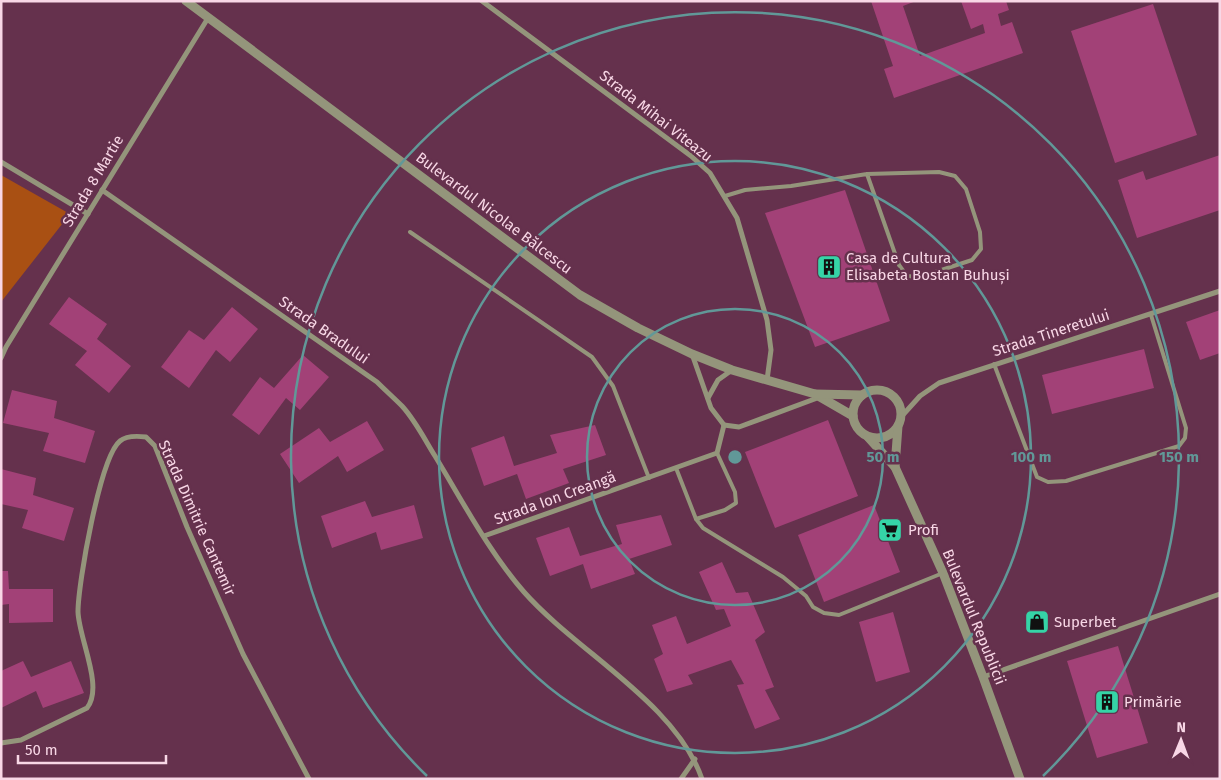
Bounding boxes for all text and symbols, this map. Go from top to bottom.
street label: Strada Mihai Viteazu [596,66,716,166]
street label: Strada 8 Martie [59,132,127,230]
street label: Bulevardul Nicolae Bălcescu [412,148,576,278]
place label: Casa de Cultura Elisabeta Bostan Buhuși [846,249,1010,285]
building icon: Casa de Cultura Elisabeta Bostan Buhuși [816,254,842,280]
street label: Strada Bradului [276,292,372,368]
street label: Strada Tineretului [990,306,1112,360]
street label: Strada Dimitrie Cantemir [155,438,239,599]
centre of rings [726,448,744,466]
text: 50 m [866,448,900,466]
text: 100 m [1011,448,1051,466]
text: 150 m [1159,448,1199,466]
street label: Strada Ion Creangă [492,468,618,528]
supermarket icon: Profi [877,517,903,543]
place label: Profi [908,521,939,539]
street label: Bulevardul Republicii [939,546,1009,688]
shop icon: Superbet [1024,609,1050,635]
place label: Superbet [1054,613,1117,631]
building icon: Primărie [1094,689,1120,715]
place label: Primărie [1124,693,1182,711]
north arrow [1156,715,1206,765]
text: N [1176,719,1186,736]
scale bar [18,732,165,764]
text: 50 m [25,741,58,759]

